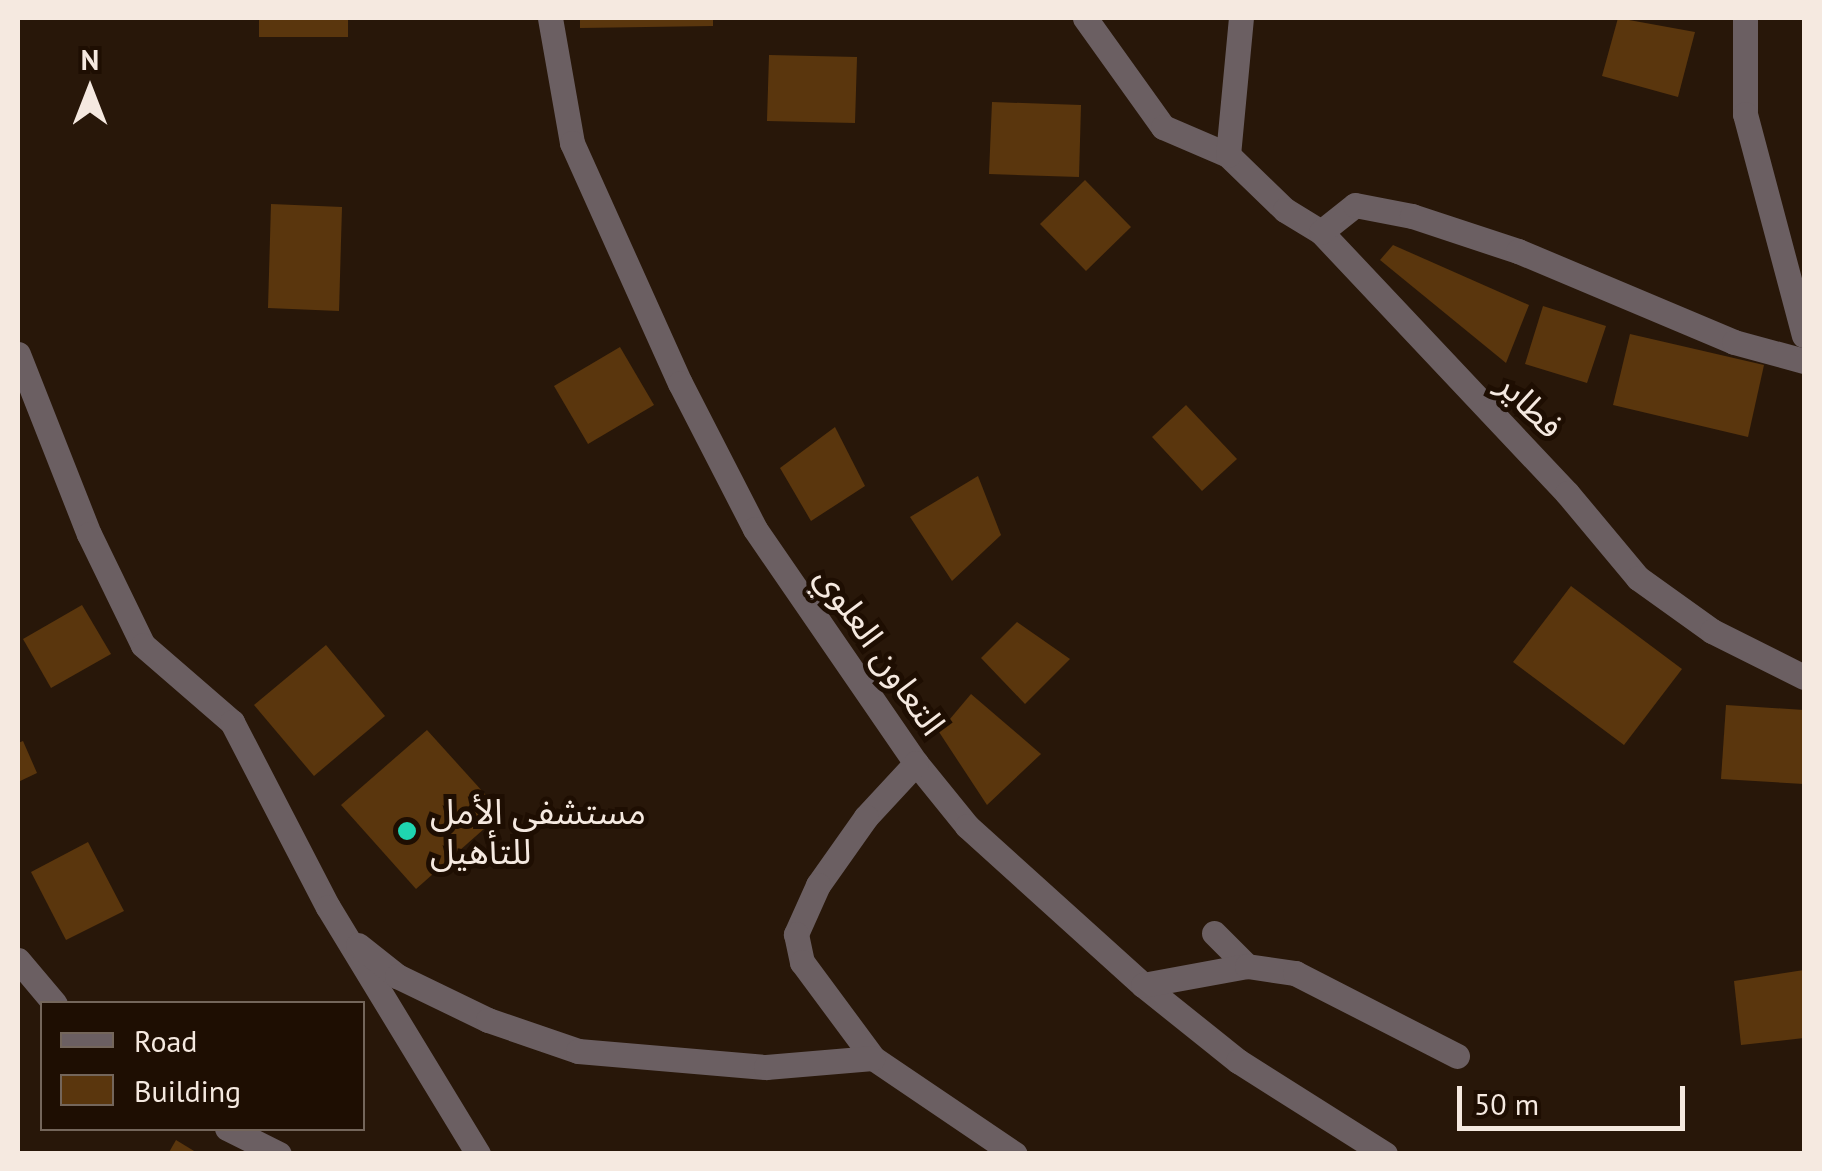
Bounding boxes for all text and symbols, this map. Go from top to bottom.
north arrow [40,40,140,140]
text: N [81,41,99,78]
street label: فطاير [1490,364,1572,446]
street label: التعاون العلوي [807,557,955,743]
place label: مستشفى الأمل للتأهيل [430,790,646,872]
marker: مستشفى الأمل للتأهيل [394,818,420,844]
legend [40,1001,365,1131]
text: Road [134,1021,198,1060]
scale bar [1462,1066,1690,1128]
text: Building [134,1071,241,1110]
text: 50 m [1474,1084,1539,1123]

